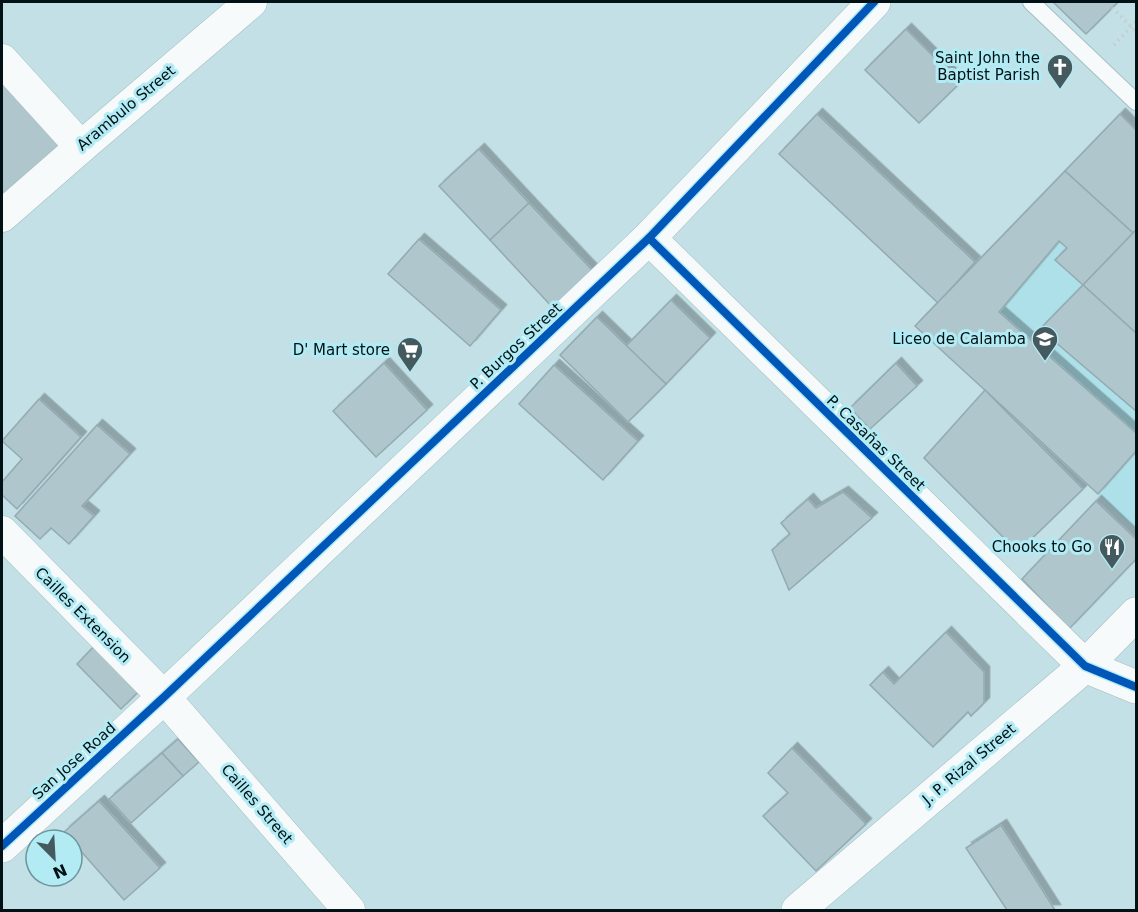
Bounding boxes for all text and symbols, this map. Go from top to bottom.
place label: Saint John the Baptist Parish [935,49,1040,84]
church icon: Saint John the Baptist Parish [1045,52,1075,90]
street label: Arambulo Street [73,62,179,154]
street label: P. Burgos Street [466,299,566,393]
school or university icon: Liceo de Calamba [1030,324,1060,362]
place label: Liceo de Calamba [892,330,1026,348]
supermarket icon: D' Mart store [395,335,425,373]
place label: D' Mart store [293,341,390,359]
street label: P. Casañas Street [823,391,929,495]
restaurant icon: Chooks to Go [1097,532,1127,570]
place label: Chooks to Go [992,538,1092,556]
street label: Cailles Extension [32,564,134,666]
street label: San Jose Road [29,719,119,803]
street label: J. P. Rizal Street [918,720,1019,809]
street label: Cailles Street [218,761,297,848]
north arrow [24,828,84,888]
text: N [50,860,70,883]

